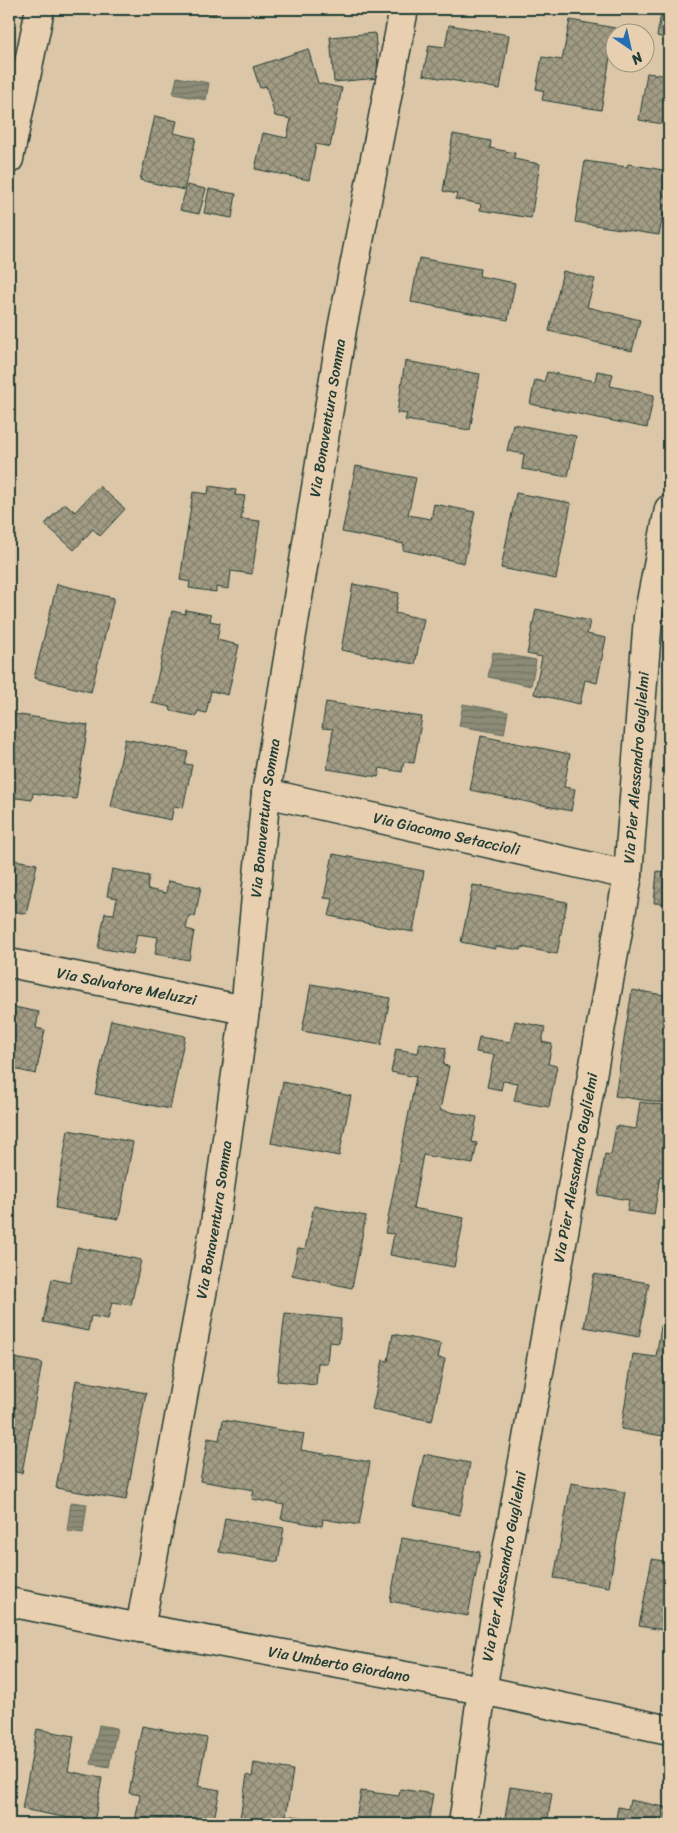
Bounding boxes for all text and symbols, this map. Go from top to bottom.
north arrow [606,22,656,72]
text: N [626,45,649,72]
street label: Via Bonaventura Somma [302,337,353,499]
street label: Via Pier Alessandro Guglielmi [616,670,657,865]
street label: Via Bonaventura Somma [243,736,288,899]
street label: Via Giacomo Setaccioli [371,805,523,863]
street label: Via Salvatore Meluzzi [55,960,200,1013]
street label: Via Pier Alessandro Guglielmi [546,1070,605,1265]
street label: Via Bonaventura Somma [188,1139,240,1301]
street label: Via Pier Alessandro Guglielmi [474,1468,534,1663]
street label: Via Umberto Giordano [266,1639,413,1690]

